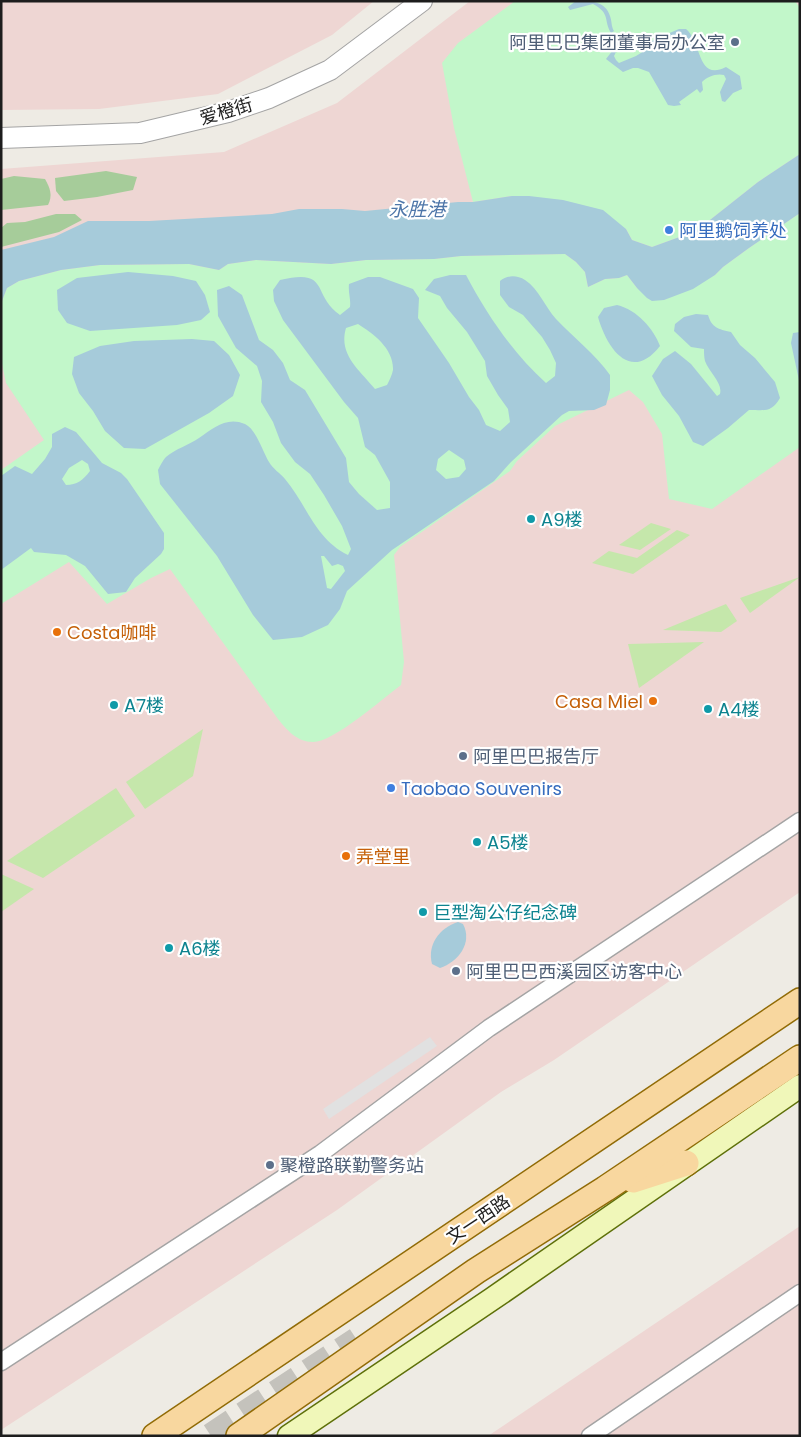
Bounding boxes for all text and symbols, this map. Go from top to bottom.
place label: 阿里巴巴集团董事局办公室 [509,30,725,55]
marker: 阿里巴巴集团董事局办公室 [729,36,741,48]
street label: 爱橙街 [197,92,255,130]
water label: 永胜港 [388,196,448,223]
place label: 阿里鹅饲养处 [679,218,787,243]
marker: 阿里鹅饲养处 [663,224,675,236]
place label: A9楼 [541,507,582,532]
marker: A9楼 [525,513,537,525]
place label: Costa咖啡 [67,620,157,645]
marker: Costa咖啡 [51,626,63,638]
place label: Casa Miel [555,689,643,714]
place label: A7楼 [124,693,164,718]
marker: Casa Miel [647,695,659,707]
place label: A4楼 [718,697,759,722]
marker: A7楼 [108,699,120,711]
marker: A4楼 [702,703,714,715]
place label: 阿里巴巴报告厅 [473,744,599,769]
marker: 阿里巴巴报告厅 [457,750,469,762]
place label: Taobao Souvenirs [401,776,562,801]
marker: Taobao Souvenirs [385,782,397,794]
place label: A5楼 [487,830,528,855]
marker: A5楼 [471,836,483,848]
place label: 弄堂里 [356,844,410,869]
marker: 弄堂里 [340,850,352,862]
place label: 巨型淘公仔纪念碑 [433,900,577,925]
marker: 巨型淘公仔纪念碑 [417,906,429,918]
place label: A6楼 [179,936,221,961]
marker: A6楼 [163,942,175,954]
place label: 阿里巴巴西溪园区访客中心 [466,959,682,984]
marker: 阿里巴巴西溪园区访客中心 [450,965,462,977]
place label: 聚橙路联勤警务站 [280,1153,424,1178]
marker: 聚橙路联勤警务站 [264,1159,276,1171]
street label: 文一西路 [441,1189,515,1249]

